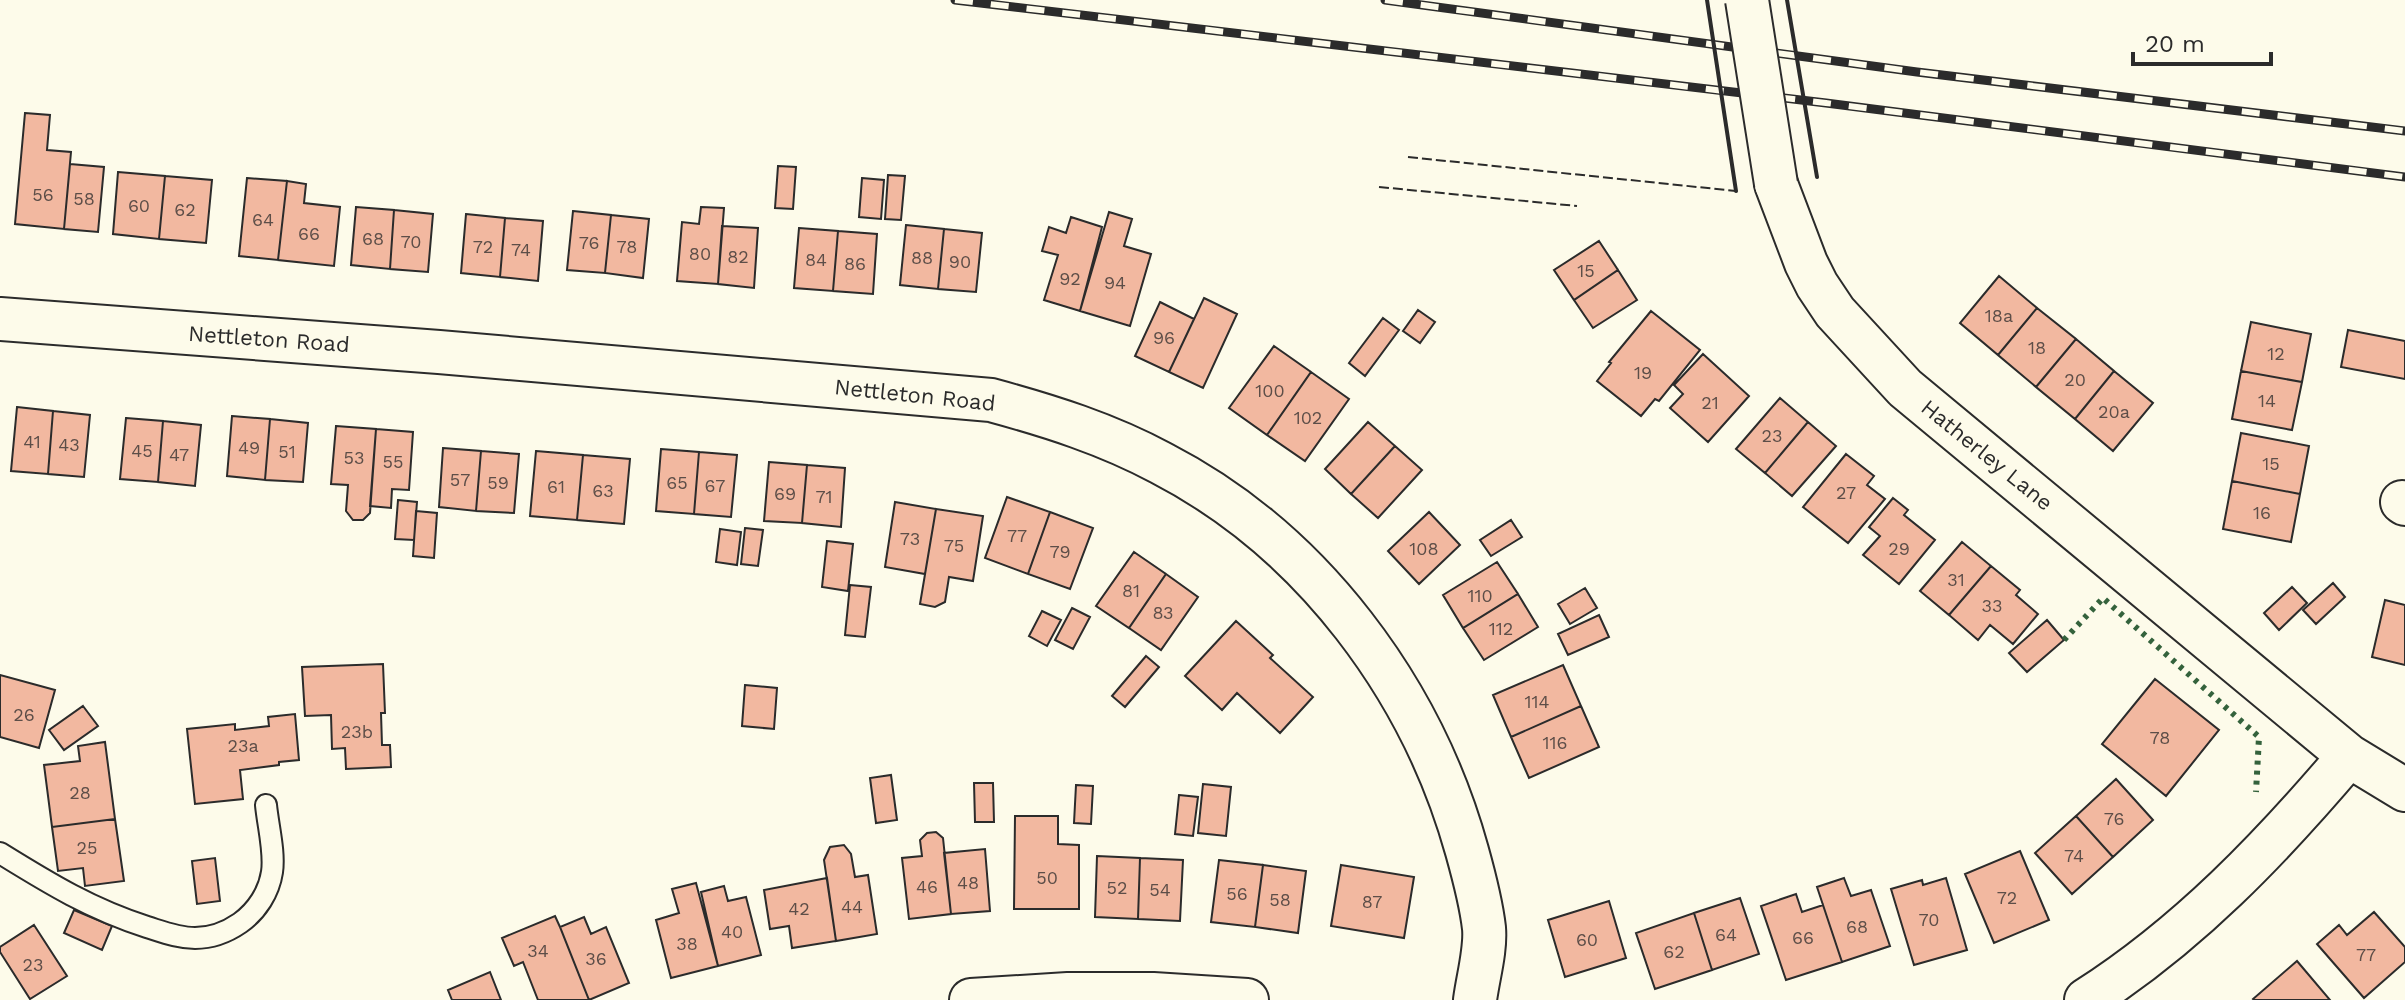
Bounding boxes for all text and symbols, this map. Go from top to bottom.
scale bar [2133,16,2271,66]
text: 20 m [2145,30,2205,58]
house number: 56 [32,184,54,205]
house number: 58 [73,188,95,209]
house number: 60 [128,195,150,216]
house number: 62 [174,199,196,220]
house number: 64 [252,209,274,230]
house number: 66 [298,223,320,244]
house number: 68 [362,228,384,249]
house number: 70 [401,231,421,252]
house number: 76 [579,232,599,253]
house number: 72 [473,236,493,257]
house number: 78 [617,236,637,257]
house number: 74 [511,239,531,260]
house number: 80 [689,243,711,264]
house number: 82 [727,246,749,267]
house number: 88 [911,247,933,268]
house number: 84 [805,249,827,270]
house number: 90 [949,251,971,272]
house number: 86 [844,253,866,274]
house number: 15 [1577,260,1595,281]
house number: 92 [1059,268,1081,289]
house number: 94 [1104,272,1126,293]
house number: 18a [1985,305,2013,326]
street label: Nettleton Road [187,321,351,357]
house number: 96 [1153,327,1175,348]
house number: 18 [2028,337,2046,358]
house number: 12 [2267,343,2285,364]
house number: 19 [1634,362,1652,383]
house number: 20 [2064,369,2086,390]
street label: Nettleton Road [833,374,997,416]
house number: 100 [1255,380,1285,401]
house number: 14 [2258,390,2276,411]
house number: 21 [1701,392,1719,413]
street label: Hatherley Lane [1916,394,2058,516]
house number: 20a [2098,401,2130,422]
house number: 102 [1294,407,1322,428]
house number: 23 [1762,425,1783,446]
house number: 41 [23,431,41,452]
house number: 43 [58,434,80,455]
house number: 49 [238,437,260,458]
house number: 45 [131,440,153,461]
house number: 51 [278,441,296,462]
house number: 47 [169,444,189,465]
house number: 53 [344,447,364,468]
house number: 55 [383,451,403,472]
house number: 15 [2262,453,2280,474]
house number: 57 [450,469,470,490]
house number: 59 [487,472,509,493]
house number: 65 [666,472,688,493]
house number: 67 [705,475,725,496]
house number: 61 [547,476,565,497]
house number: 63 [592,480,614,501]
house number: 27 [1836,482,1856,503]
house number: 69 [774,483,796,504]
house number: 71 [815,486,833,507]
house number: 16 [2253,502,2271,523]
house number: 77 [1007,525,1027,546]
house number: 73 [900,528,920,549]
house number: 75 [944,535,964,556]
house number: 108 [1409,538,1439,559]
house number: 29 [1888,538,1910,559]
house number: 79 [1049,541,1071,562]
house number: 31 [1947,569,1965,590]
house number: 81 [1122,580,1140,601]
house number: 110 [1467,585,1493,606]
house number: 33 [1982,595,2003,616]
house number: 83 [1152,602,1174,623]
house number: 112 [1489,618,1513,639]
house number: 114 [1524,691,1550,712]
house number: 26 [13,704,35,725]
house number: 23b [341,721,373,742]
house number: 78 [2150,727,2170,748]
house number: 116 [1543,732,1567,753]
house number: 23a [227,735,259,756]
house number: 28 [69,782,91,803]
house number: 76 [2104,808,2124,829]
house number: 25 [77,837,97,858]
house number: 74 [2064,845,2084,866]
house number: 50 [1036,867,1058,888]
house number: 48 [957,872,979,893]
house number: 46 [916,876,938,897]
house number: 52 [1107,877,1127,898]
house number: 54 [1149,879,1171,900]
house number: 56 [1226,883,1248,904]
house number: 72 [1997,887,2017,908]
house number: 58 [1269,889,1291,910]
house number: 87 [1362,891,1382,912]
house number: 44 [841,896,863,917]
house number: 42 [788,898,810,919]
house number: 70 [1919,909,1939,930]
house number: 68 [1846,916,1868,937]
house number: 40 [721,921,743,942]
house number: 64 [1715,924,1737,945]
house number: 66 [1792,927,1814,948]
house number: 60 [1576,929,1598,950]
house number: 38 [676,933,698,954]
house number: 34 [527,940,549,961]
house number: 62 [1663,941,1685,962]
house number: 77 [2356,944,2376,965]
house number: 36 [585,948,607,969]
house number: 23 [23,954,44,975]

